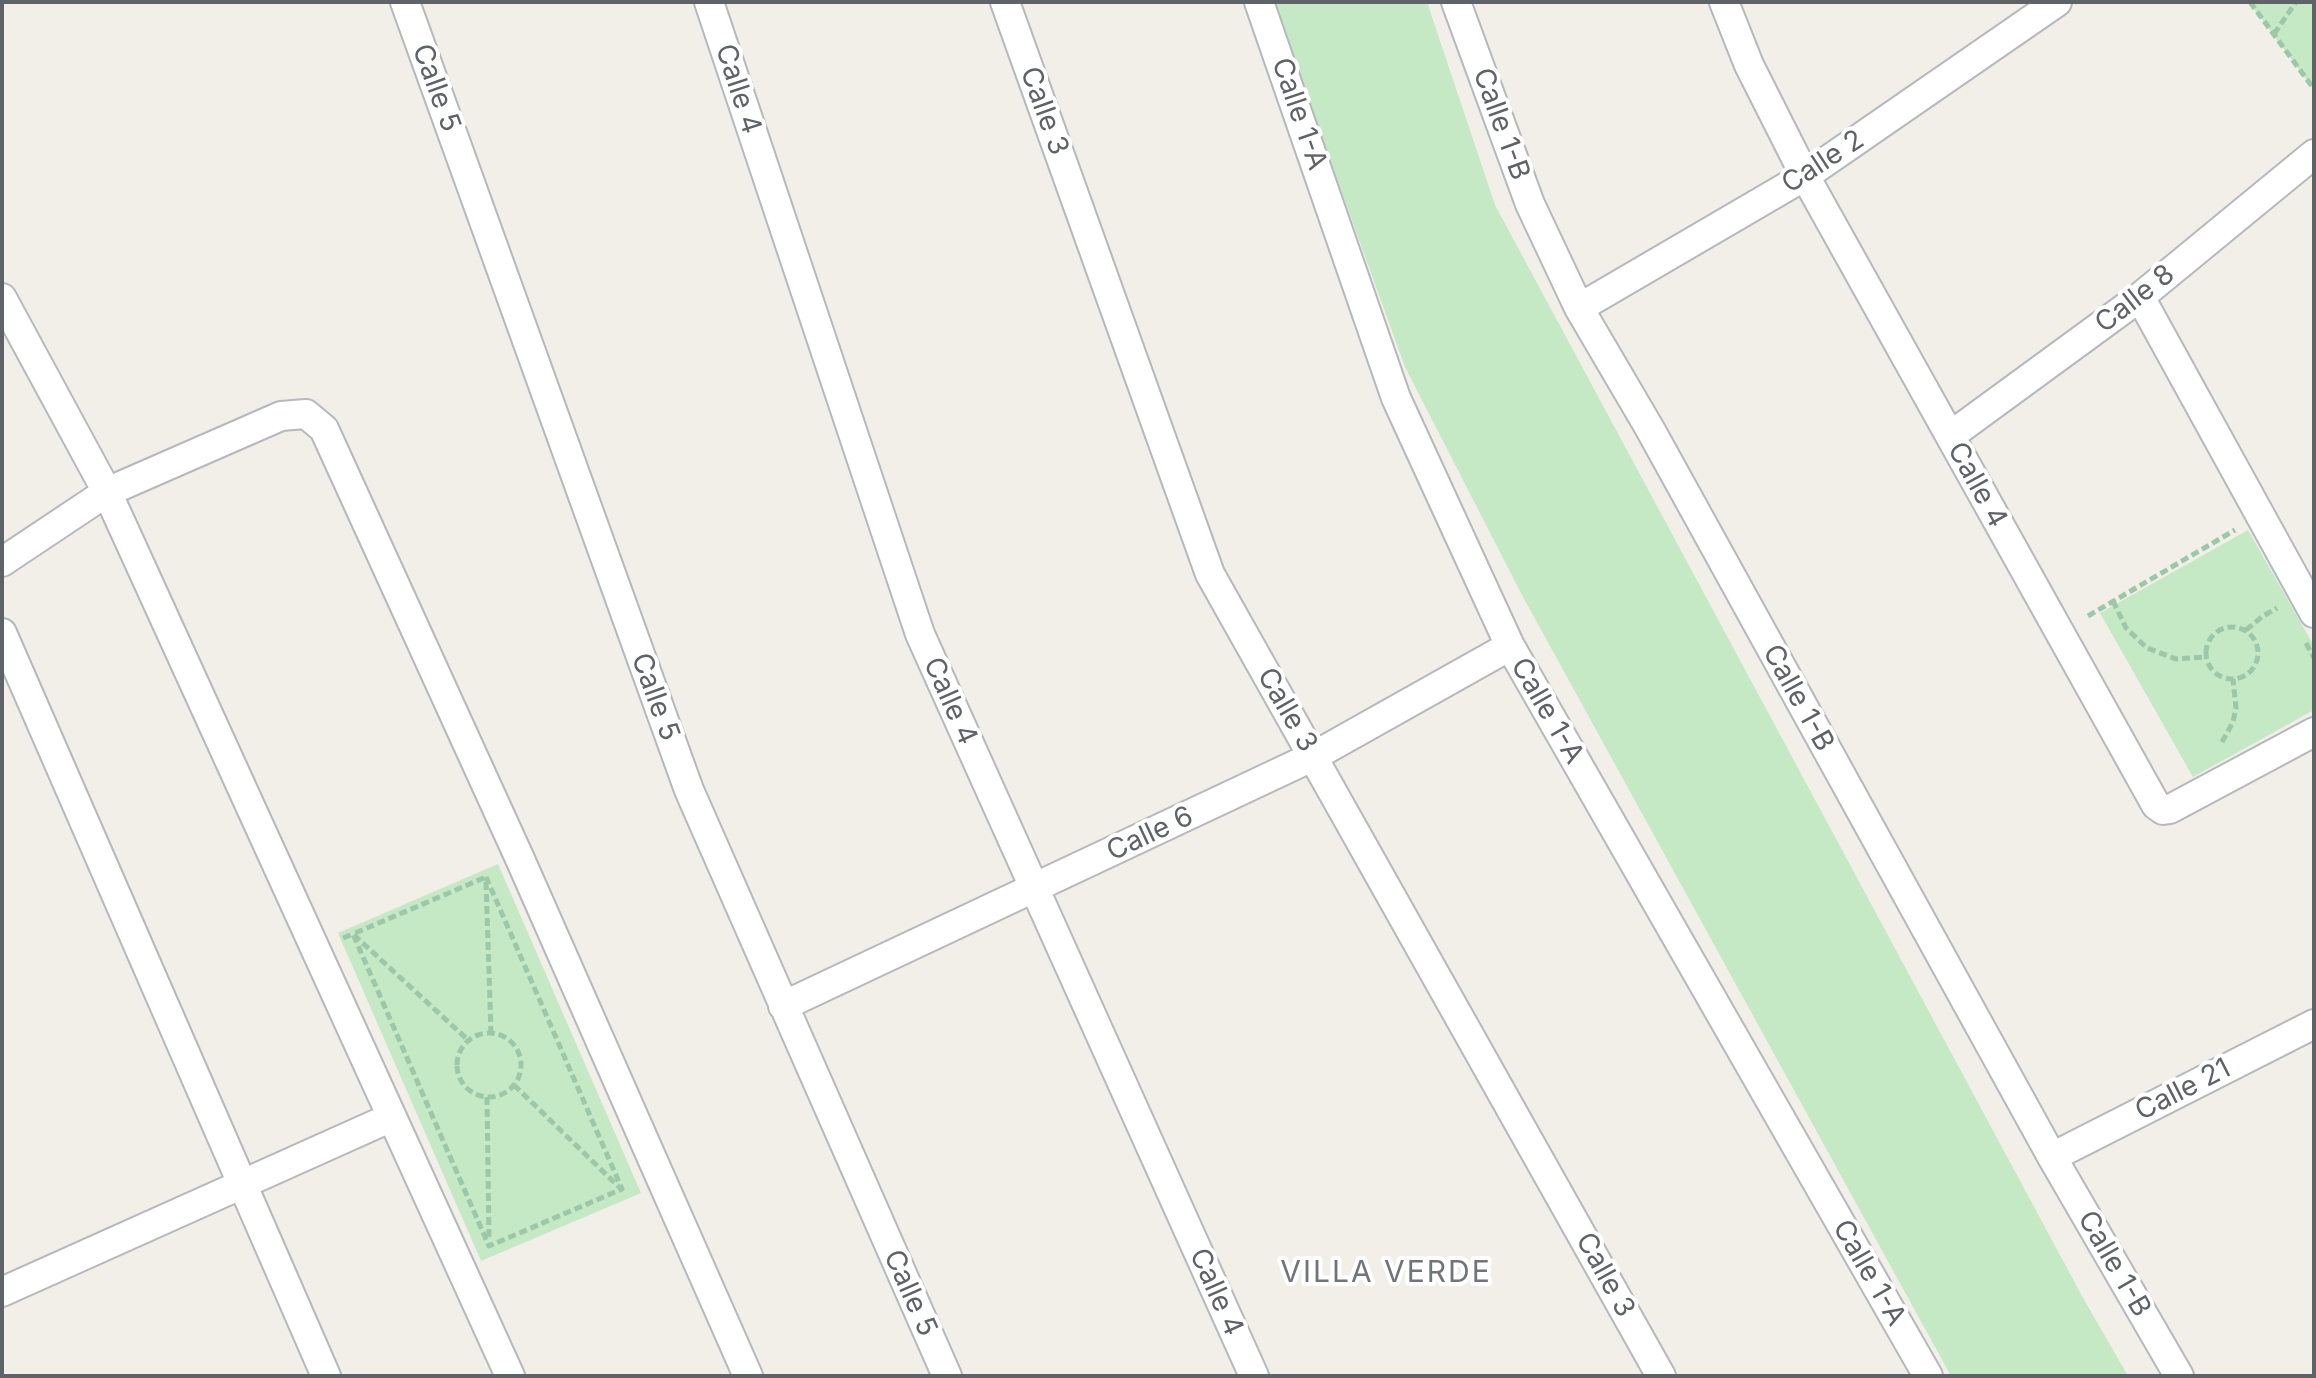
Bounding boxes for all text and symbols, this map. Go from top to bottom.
street label: Calle 5 [405,40,467,136]
street label: Calle 4 [708,40,768,138]
street label: Calle 1-A [1264,53,1334,175]
street label: Calle 3 [1013,62,1075,160]
street label: Calle 1-B [1465,64,1537,184]
street label: Calle 2 [1776,123,1870,201]
street label: Calle 8 [2089,258,2181,340]
street label: Calle 4 [1940,437,2014,533]
street label: Calle 1-B [1755,639,1841,757]
street label: Calle 5 [624,649,686,745]
street label: Calle 4 [916,652,984,750]
street label: Calle 1-A [1503,652,1591,770]
street label: Calle 3 [1250,662,1324,758]
street label: Calle 6 [1102,799,1198,869]
street label: Calle 21 [2130,1052,2236,1128]
street label: Calle 1-B [2070,1205,2158,1323]
street label: Calle 1-A [1825,1214,1913,1332]
street label: Calle 3 [1568,1227,1642,1323]
street label: Calle 4 [1182,1243,1250,1341]
street label: Calle 5 [876,1245,944,1341]
district label: VILLA VERDE [1280,1255,1492,1291]

